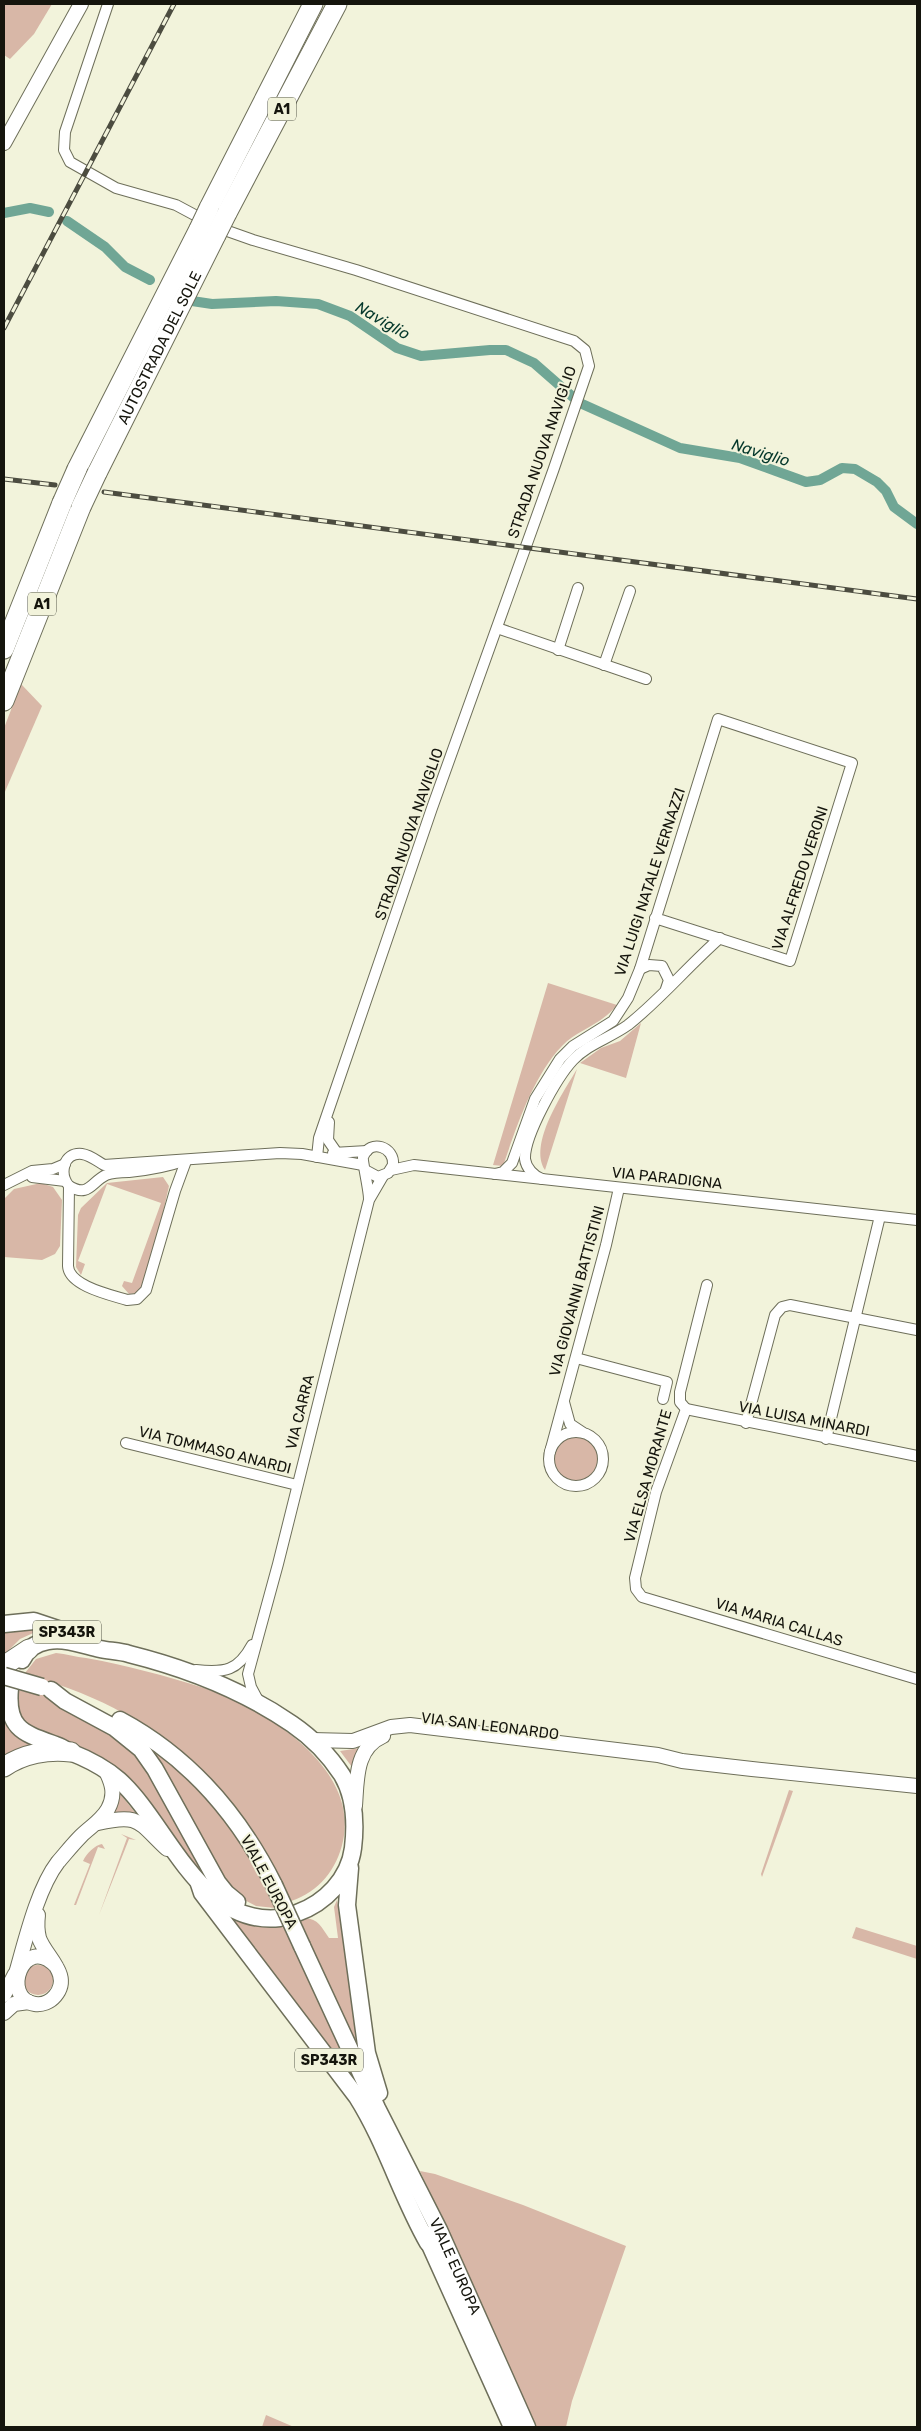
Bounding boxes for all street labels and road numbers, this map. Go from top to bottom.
road number: A1 [268,98,296,120]
street label: AUTOSTRADA DEL SOLE [114,268,205,427]
street label: STRADA NUOVA NAVIGLIO [504,363,580,541]
road number: A1 [28,592,56,616]
street label: STRADA NUOVA NAVIGLIO [371,745,447,923]
street label: VIA LUIGI NATALE VERNAZZI [611,785,689,979]
street label: VIA ALFREDO VERONI [768,804,832,952]
street label: VIA PARADIGNA [611,1163,723,1193]
street label: VIA GIOVANNI BATTISTINI [546,1204,608,1378]
street label: VIA CARRA [282,1373,318,1451]
street label: VIA LUISA MINARDI [737,1397,871,1441]
street label: VIA ELSA MORANTE [620,1407,676,1545]
street label: VIA TOMMASO ANARDI [137,1422,293,1478]
street label: VIA MARIA CALLAS [713,1594,845,1650]
road number: SP343R [33,1620,101,1644]
street label: VIA SAN LEONARDO [420,1709,560,1743]
street label: VIALE EUROPA [237,1832,301,1932]
road number: SP343R [295,2048,363,2072]
street label: VIALE EUROPA [425,2215,485,2317]

